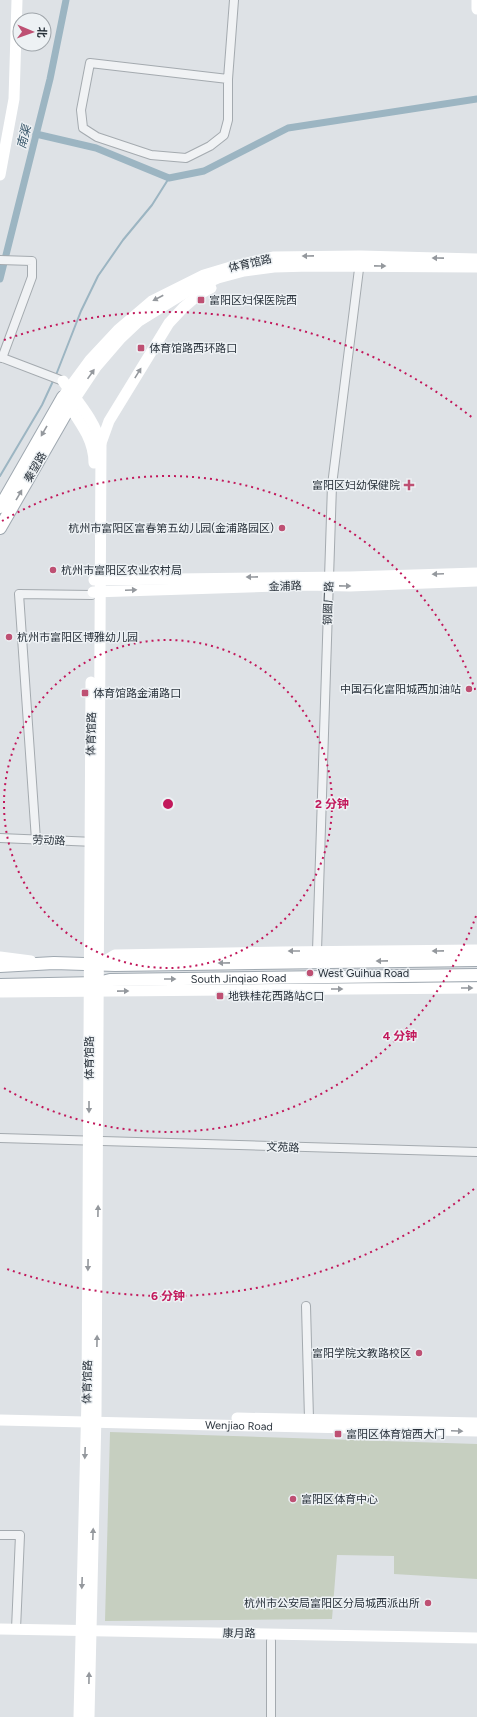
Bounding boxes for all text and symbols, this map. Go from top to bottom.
north arrow [12,12,52,52]
text: 北 [35,27,48,38]
water label: 南渠 [14,122,34,150]
street label: 体育馆路 [227,252,273,275]
one-way arrow [302,253,314,260]
one-way arrow [431,255,444,261]
one-way arrow [374,263,387,269]
place label: 富阳区妇保医院西 [209,294,297,307]
one-way arrow [152,295,164,302]
marker: 富阳区妇保医院西 [196,295,206,305]
place label: 体育馆路西环路口 [149,342,237,355]
marker: 体育馆路西环路口 [136,343,146,353]
one-way arrow [134,368,142,378]
one-way arrow [87,369,95,379]
one-way arrow [40,425,47,437]
street label: 秦望路 [22,450,49,485]
place label: 富阳区妇幼保健院 [312,479,400,492]
marker: 富阳区妇幼保健院 [403,479,415,491]
one-way arrow [16,489,23,500]
place label: 杭州市富阳区富春第五幼儿园(金浦路园区) [68,522,274,535]
marker: 杭州市富阳区富春第五幼儿园(金浦路园区) [277,523,287,533]
place label: 杭州市富阳区农业农村局 [61,564,182,577]
marker: 杭州市富阳区农业农村局 [48,565,58,575]
one-way arrow [431,571,444,577]
one-way arrow [245,574,258,580]
street label: 金浦路 [268,579,302,594]
street label: 钢圈厂路 [321,581,336,625]
one-way arrow [339,583,352,589]
one-way arrow [125,587,137,594]
place label: 杭州市富阳区博雅幼儿园 [17,631,138,644]
marker: 杭州市富阳区博雅幼儿园 [4,632,14,642]
place label: 中国石化富阳城西加油站 [340,683,461,696]
marker: 中国石化富阳城西加油站 [464,684,474,694]
place label: 体育馆路金浦路口 [93,687,181,700]
marker: 体育馆路金浦路口 [80,688,90,698]
street label: 体育馆路 [85,712,98,756]
centre of rings [161,797,175,811]
text: 2 分钟 [315,797,349,811]
street label: 劳动路 [32,833,66,848]
one-way arrow [287,948,300,954]
one-way arrow [431,948,444,954]
one-way arrow [375,958,388,964]
one-way arrow [217,960,230,966]
place label: West Guihua Road [318,967,409,980]
marker: West Guihua Road [305,968,315,978]
street label: South Jinqiao Road [191,972,287,986]
one-way arrow [164,976,177,982]
one-way arrow [461,985,474,991]
one-way arrow [331,986,344,992]
one-way arrow [117,988,130,994]
place label: 地铁桂花西路站C口 [228,990,324,1003]
marker: 地铁桂花西路站C口 [215,991,225,1001]
text: 4 分钟 [383,1029,417,1043]
street label: 体育馆路 [83,1036,96,1080]
one-way arrow [86,1101,92,1114]
street label: 文苑路 [266,1140,300,1155]
one-way arrow [95,1204,101,1217]
one-way arrow [85,1259,91,1272]
text: 6 分钟 [151,1289,185,1303]
one-way arrow [94,1334,100,1347]
place label: 富阳学院文教路校区 [312,1347,411,1360]
marker: 富阳学院文教路校区 [414,1348,424,1358]
street label: 体育馆路 [81,1360,94,1404]
street label: Wenjiao Road [205,1419,273,1433]
place label: 富阳区体育馆西大门 [346,1428,445,1441]
one-way arrow [451,1428,464,1434]
marker: 富阳区体育馆西大门 [333,1429,343,1439]
one-way arrow [82,1447,88,1460]
place label: 富阳区体育中心 [301,1493,378,1506]
marker: 富阳区体育中心 [288,1494,298,1504]
one-way arrow [89,1528,96,1540]
one-way arrow [78,1577,85,1589]
place label: 杭州市公安局富阳区分局城西派出所 [244,1597,420,1610]
marker: 杭州市公安局富阳区分局城西派出所 [423,1598,433,1608]
street label: 康月路 [222,1627,256,1640]
one-way arrow [86,1671,92,1684]

